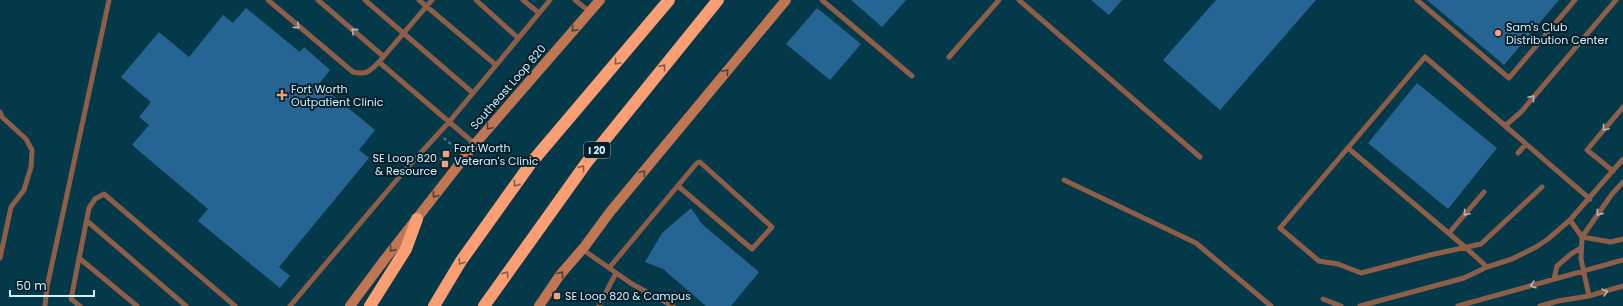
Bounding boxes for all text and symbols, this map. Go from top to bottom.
place label: Sam's Club Distribution Center [1506,19,1609,48]
one-way arrow [293,21,300,28]
one-way arrow [572,25,579,32]
one-way arrow [351,28,359,35]
marker: Sam's Club Distribution Center [1493,28,1503,38]
street label: Southeast Loop 820 [467,41,549,133]
one-way arrow [614,57,621,65]
one-way arrow [659,64,666,71]
one-way arrow [721,70,728,77]
place label: Fort Worth Outpatient Clinic [291,81,384,110]
marker: Fort Worth Outpatient Clinic [276,89,288,101]
one-way arrow [1528,96,1535,103]
one-way arrow [486,123,493,130]
one-way arrow [1603,124,1610,131]
place label: Fort Worth Veteran's Clinic [454,140,539,169]
road number: I 20 [584,142,610,158]
marker: Fort Worth Veteran's Clinic [441,149,451,159]
place label: SE Loop 820 & Resource [373,150,437,179]
marker: SE Loop 820 & Resource [440,159,450,169]
one-way arrow [577,166,584,173]
one-way arrow [638,170,645,177]
one-way arrow [513,180,521,187]
one-way arrow [433,191,440,198]
one-way arrow [1464,208,1471,215]
one-way arrow [1597,208,1604,215]
one-way arrow [390,244,397,252]
one-way arrow [459,257,466,264]
one-way arrow [501,271,509,278]
one-way arrow [557,271,564,278]
scale bar [10,272,94,298]
text: 50 m [16,277,47,294]
one-way arrow [1530,280,1537,289]
place label: SE Loop 820 & Campus [565,288,691,304]
one-way arrow [1602,288,1608,296]
marker: SE Loop 820 & Campus [552,291,562,301]

